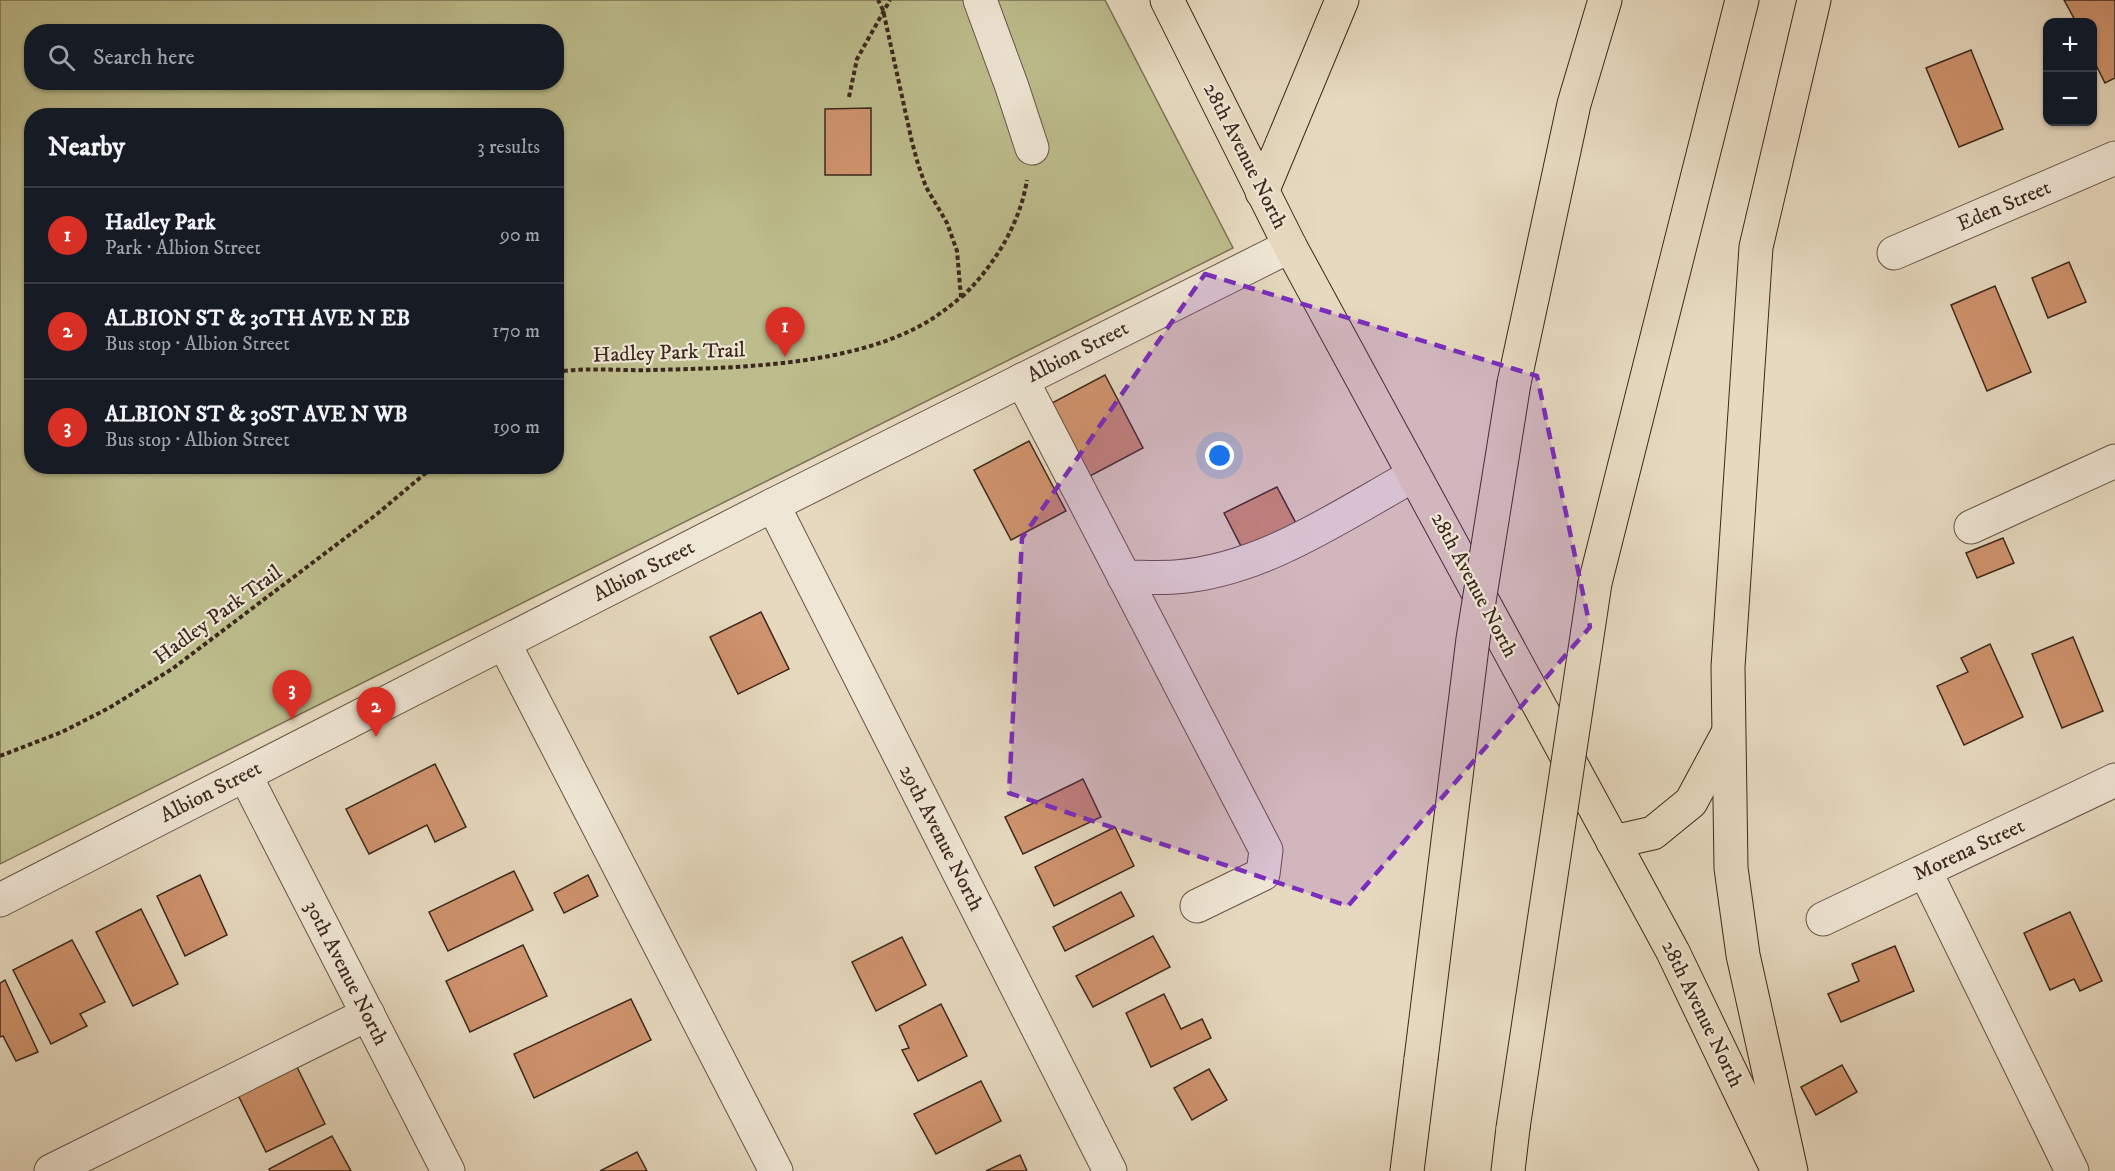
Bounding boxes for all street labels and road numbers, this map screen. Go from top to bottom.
street label: 28th Avenue North [1197,79,1293,233]
street label: Eden Street [1953,175,2055,237]
street label: Albion Street [1023,315,1133,389]
street label: Hadley Park Trail [592,337,746,369]
street label: 28th Avenue North [1425,508,1523,662]
street label: Albion Street [589,534,699,608]
street label: Hadley Park Trail [149,559,288,670]
street label: Albion Street [156,755,266,829]
street label: 29th Avenue North [893,761,989,915]
street label: Morena Street [1909,813,2029,887]
street label: 30th Avenue North [298,896,394,1050]
street label: 28th Avenue North [1655,936,1749,1092]

